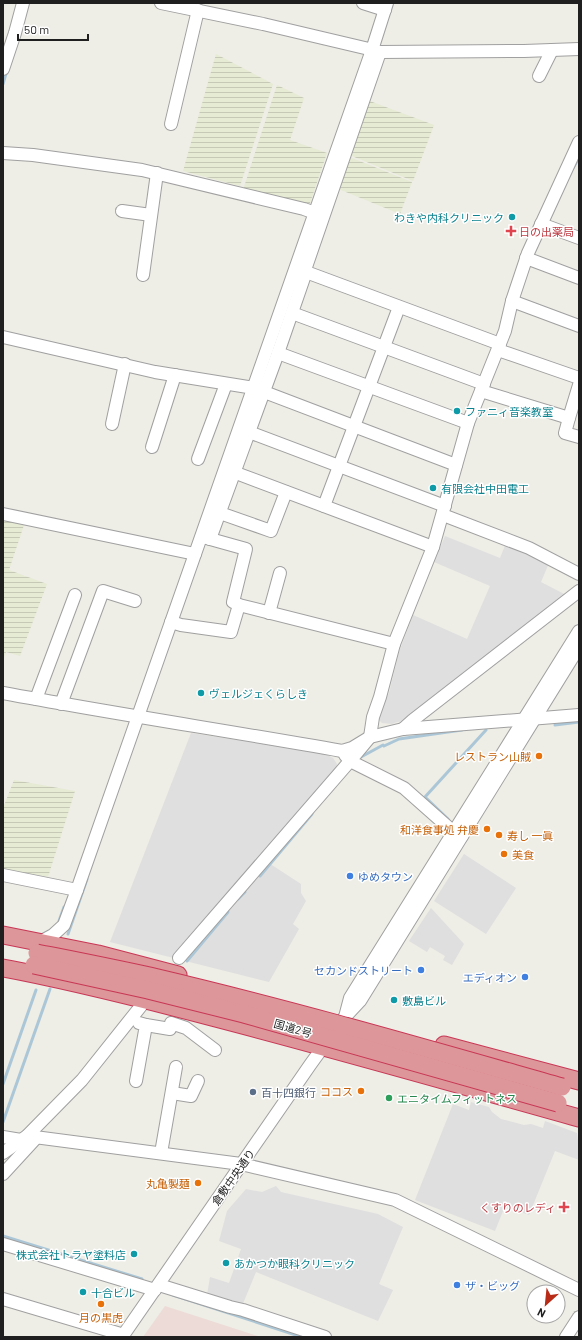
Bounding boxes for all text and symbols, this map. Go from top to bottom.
scale bar [18,16,88,42]
text: 50 m [24,22,49,36]
place label: わきや内科クリニック [394,211,504,224]
marker: わきや内科クリニック [507,212,517,222]
place label: 日の出薬局 [519,225,574,238]
marker: 日の出薬局 [506,226,516,236]
place label: ファニィ音楽教室 [465,405,553,418]
marker: ファニィ音楽教室 [452,406,462,416]
place label: 有限会社中田電工 [441,482,529,495]
marker: 有限会社中田電工 [428,483,438,493]
place label: ヴェルジェくらしき [209,687,308,700]
marker: ヴェルジェくらしき [196,688,206,698]
place label: レストラン山賊 [454,750,531,763]
marker: レストラン山賊 [534,751,544,761]
place label: 和洋食事処 弁慶 [400,823,479,836]
marker: 和洋食事処 弁慶 [482,824,492,834]
place label: 寿し 一眞 [507,829,553,842]
marker: 寿し 一眞 [494,830,504,840]
place label: 美食 [512,848,534,861]
marker: 美食 [499,849,509,859]
place label: ゆめタウン [358,870,413,883]
marker: ゆめタウン [345,871,355,881]
place label: セカンドストリート [314,964,413,977]
marker: セカンドストリート [416,965,426,975]
place label: エディオン [463,971,517,984]
marker: エディオン [520,972,530,982]
place label: 敷島ビル [402,994,446,1007]
marker: 敷島ビル [389,995,399,1005]
street label: 国道2号 [273,1016,313,1040]
place label: ココス [320,1085,353,1098]
place label: 百十四銀行 [261,1086,316,1099]
marker: ココス [356,1086,366,1096]
marker: 百十四銀行 [248,1087,258,1097]
place label: エニタイムフィットネス [397,1092,517,1105]
marker: エニタイムフィットネス [384,1093,394,1103]
street label: 倉敷中央通り [209,1146,257,1208]
place label: 丸亀製麺 [146,1177,190,1190]
marker: 丸亀製麺 [193,1178,203,1188]
place label: くすりのレディ [480,1201,556,1214]
marker: くすりのレディ [559,1202,569,1212]
place label: 株式会社トラヤ塗料店 [16,1248,126,1261]
marker: 株式会社トラヤ塗料店 [129,1249,139,1259]
place label: あかつか眼科クリニック [234,1257,355,1270]
marker: あかつか眼科クリニック [221,1258,231,1268]
place label: ザ・ビッグ [465,1279,520,1292]
marker: ザ・ビッグ [452,1280,462,1290]
north arrow [526,1284,566,1324]
place label: 十合ビル [91,1286,135,1299]
marker: 十合ビル [78,1287,88,1297]
marker: 月の黒虎 [96,1299,106,1309]
text: N [535,1306,547,1321]
place label: 月の黒虎 [79,1311,123,1324]

